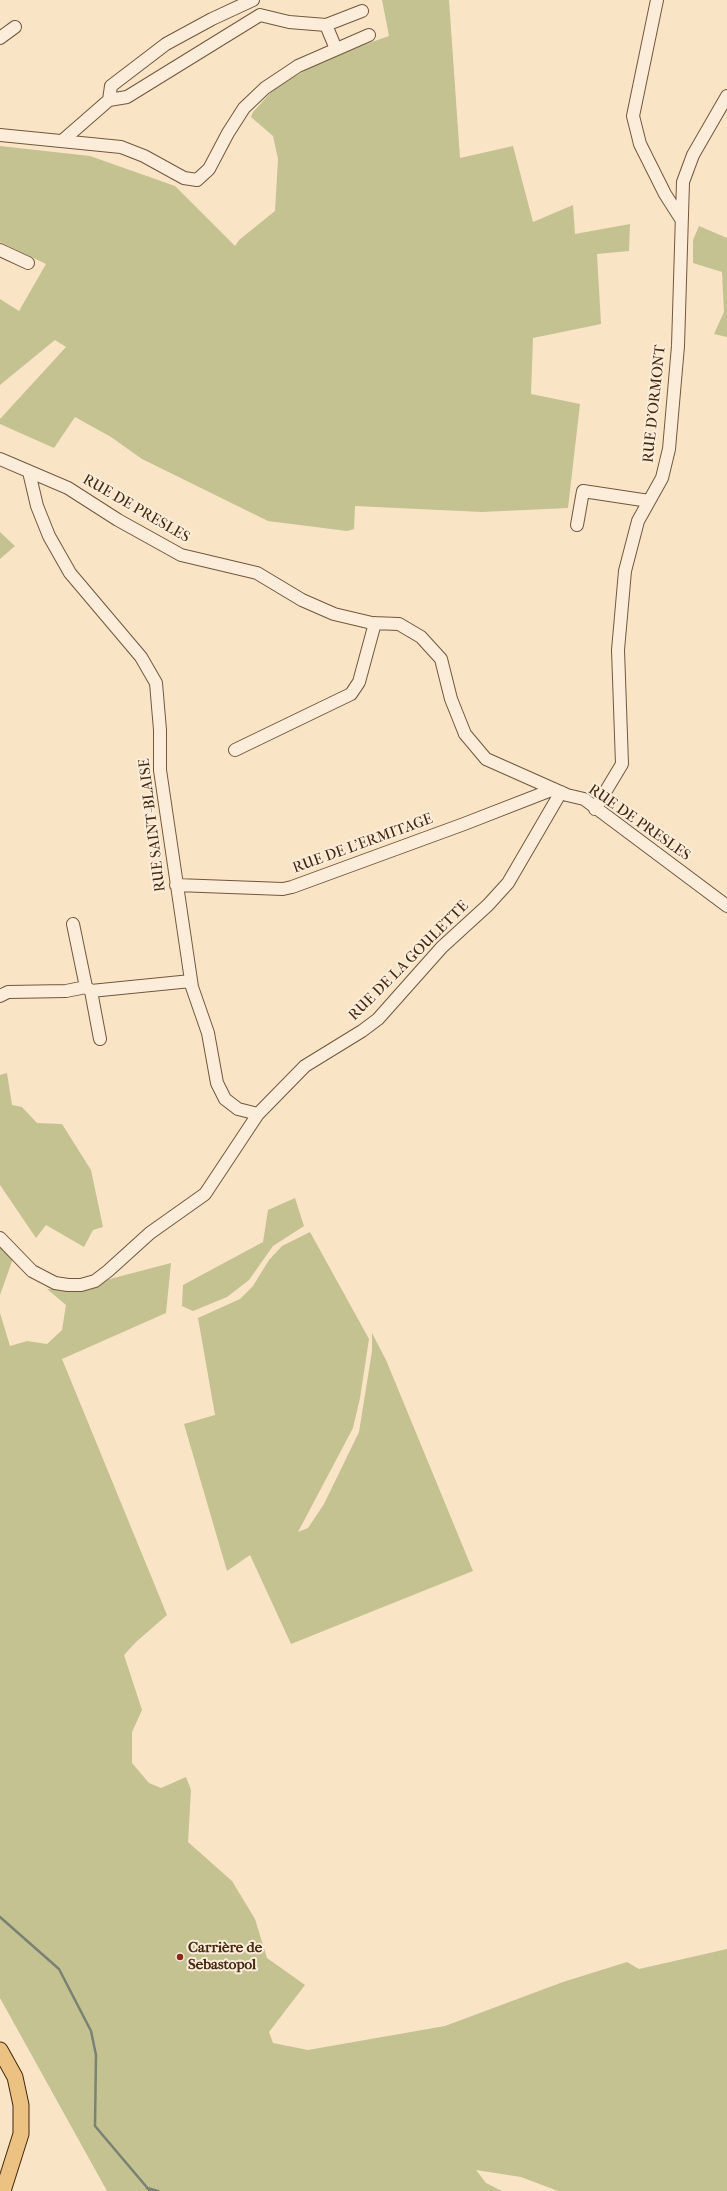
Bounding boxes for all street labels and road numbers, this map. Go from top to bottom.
street label: RUE D'ORMONT [640,344,670,464]
street label: RUE DE PRESLES [79,471,193,547]
street label: RUE SAINT-BLAISE [136,757,170,893]
street label: RUE DE PRESLES [584,781,694,865]
street label: RUE DE L'ERMITAGE [290,810,436,878]
street label: RUE DE LA GOULETTE [345,897,473,1025]

